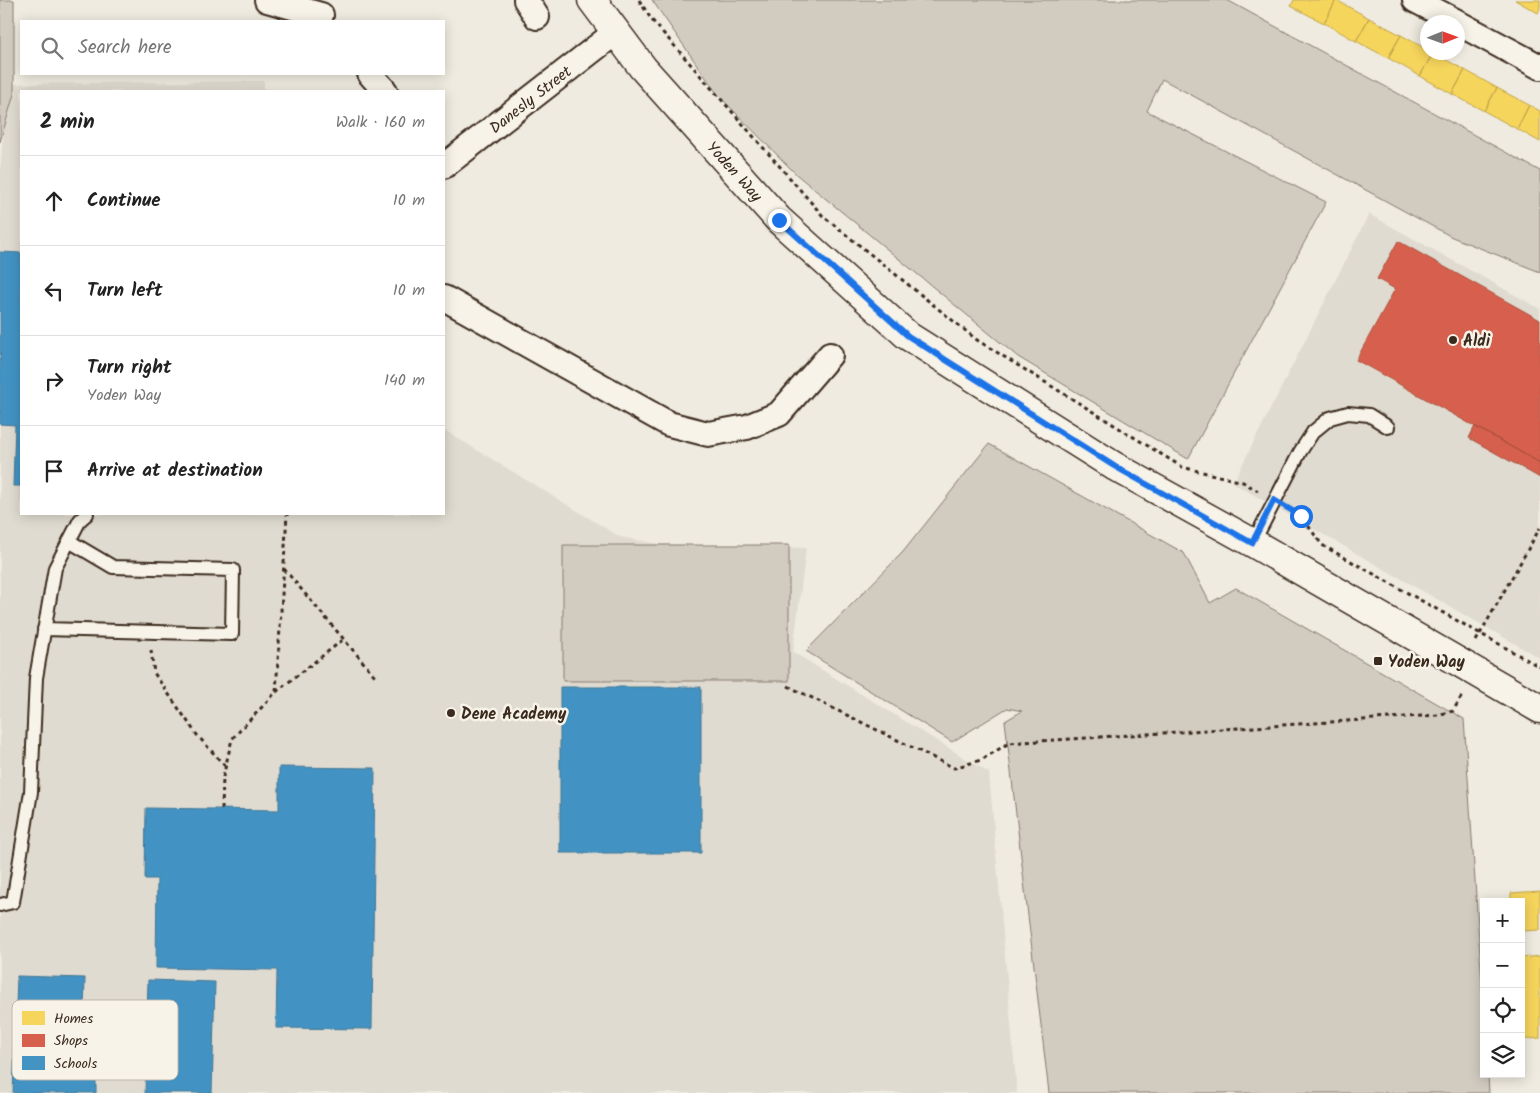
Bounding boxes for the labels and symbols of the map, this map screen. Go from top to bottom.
north arrow [1420,15,1465,60]
street label: Danesly Street [484,59,578,140]
street label: Yoden Way [700,136,768,208]
route end [768,209,791,232]
place label: Aldi [1463,329,1491,354]
marker: Aldi [1447,334,1459,346]
route start [1290,505,1313,528]
place label: Yoden Way [1388,650,1465,675]
marker: Yoden Way [1372,655,1384,667]
place label: Dene Academy [461,702,567,727]
marker: Dene Academy [445,707,457,719]
legend [12,1000,178,1080]
text: Homes [54,1008,93,1030]
text: Shops [54,1030,88,1052]
text: Schools [54,1053,97,1075]

